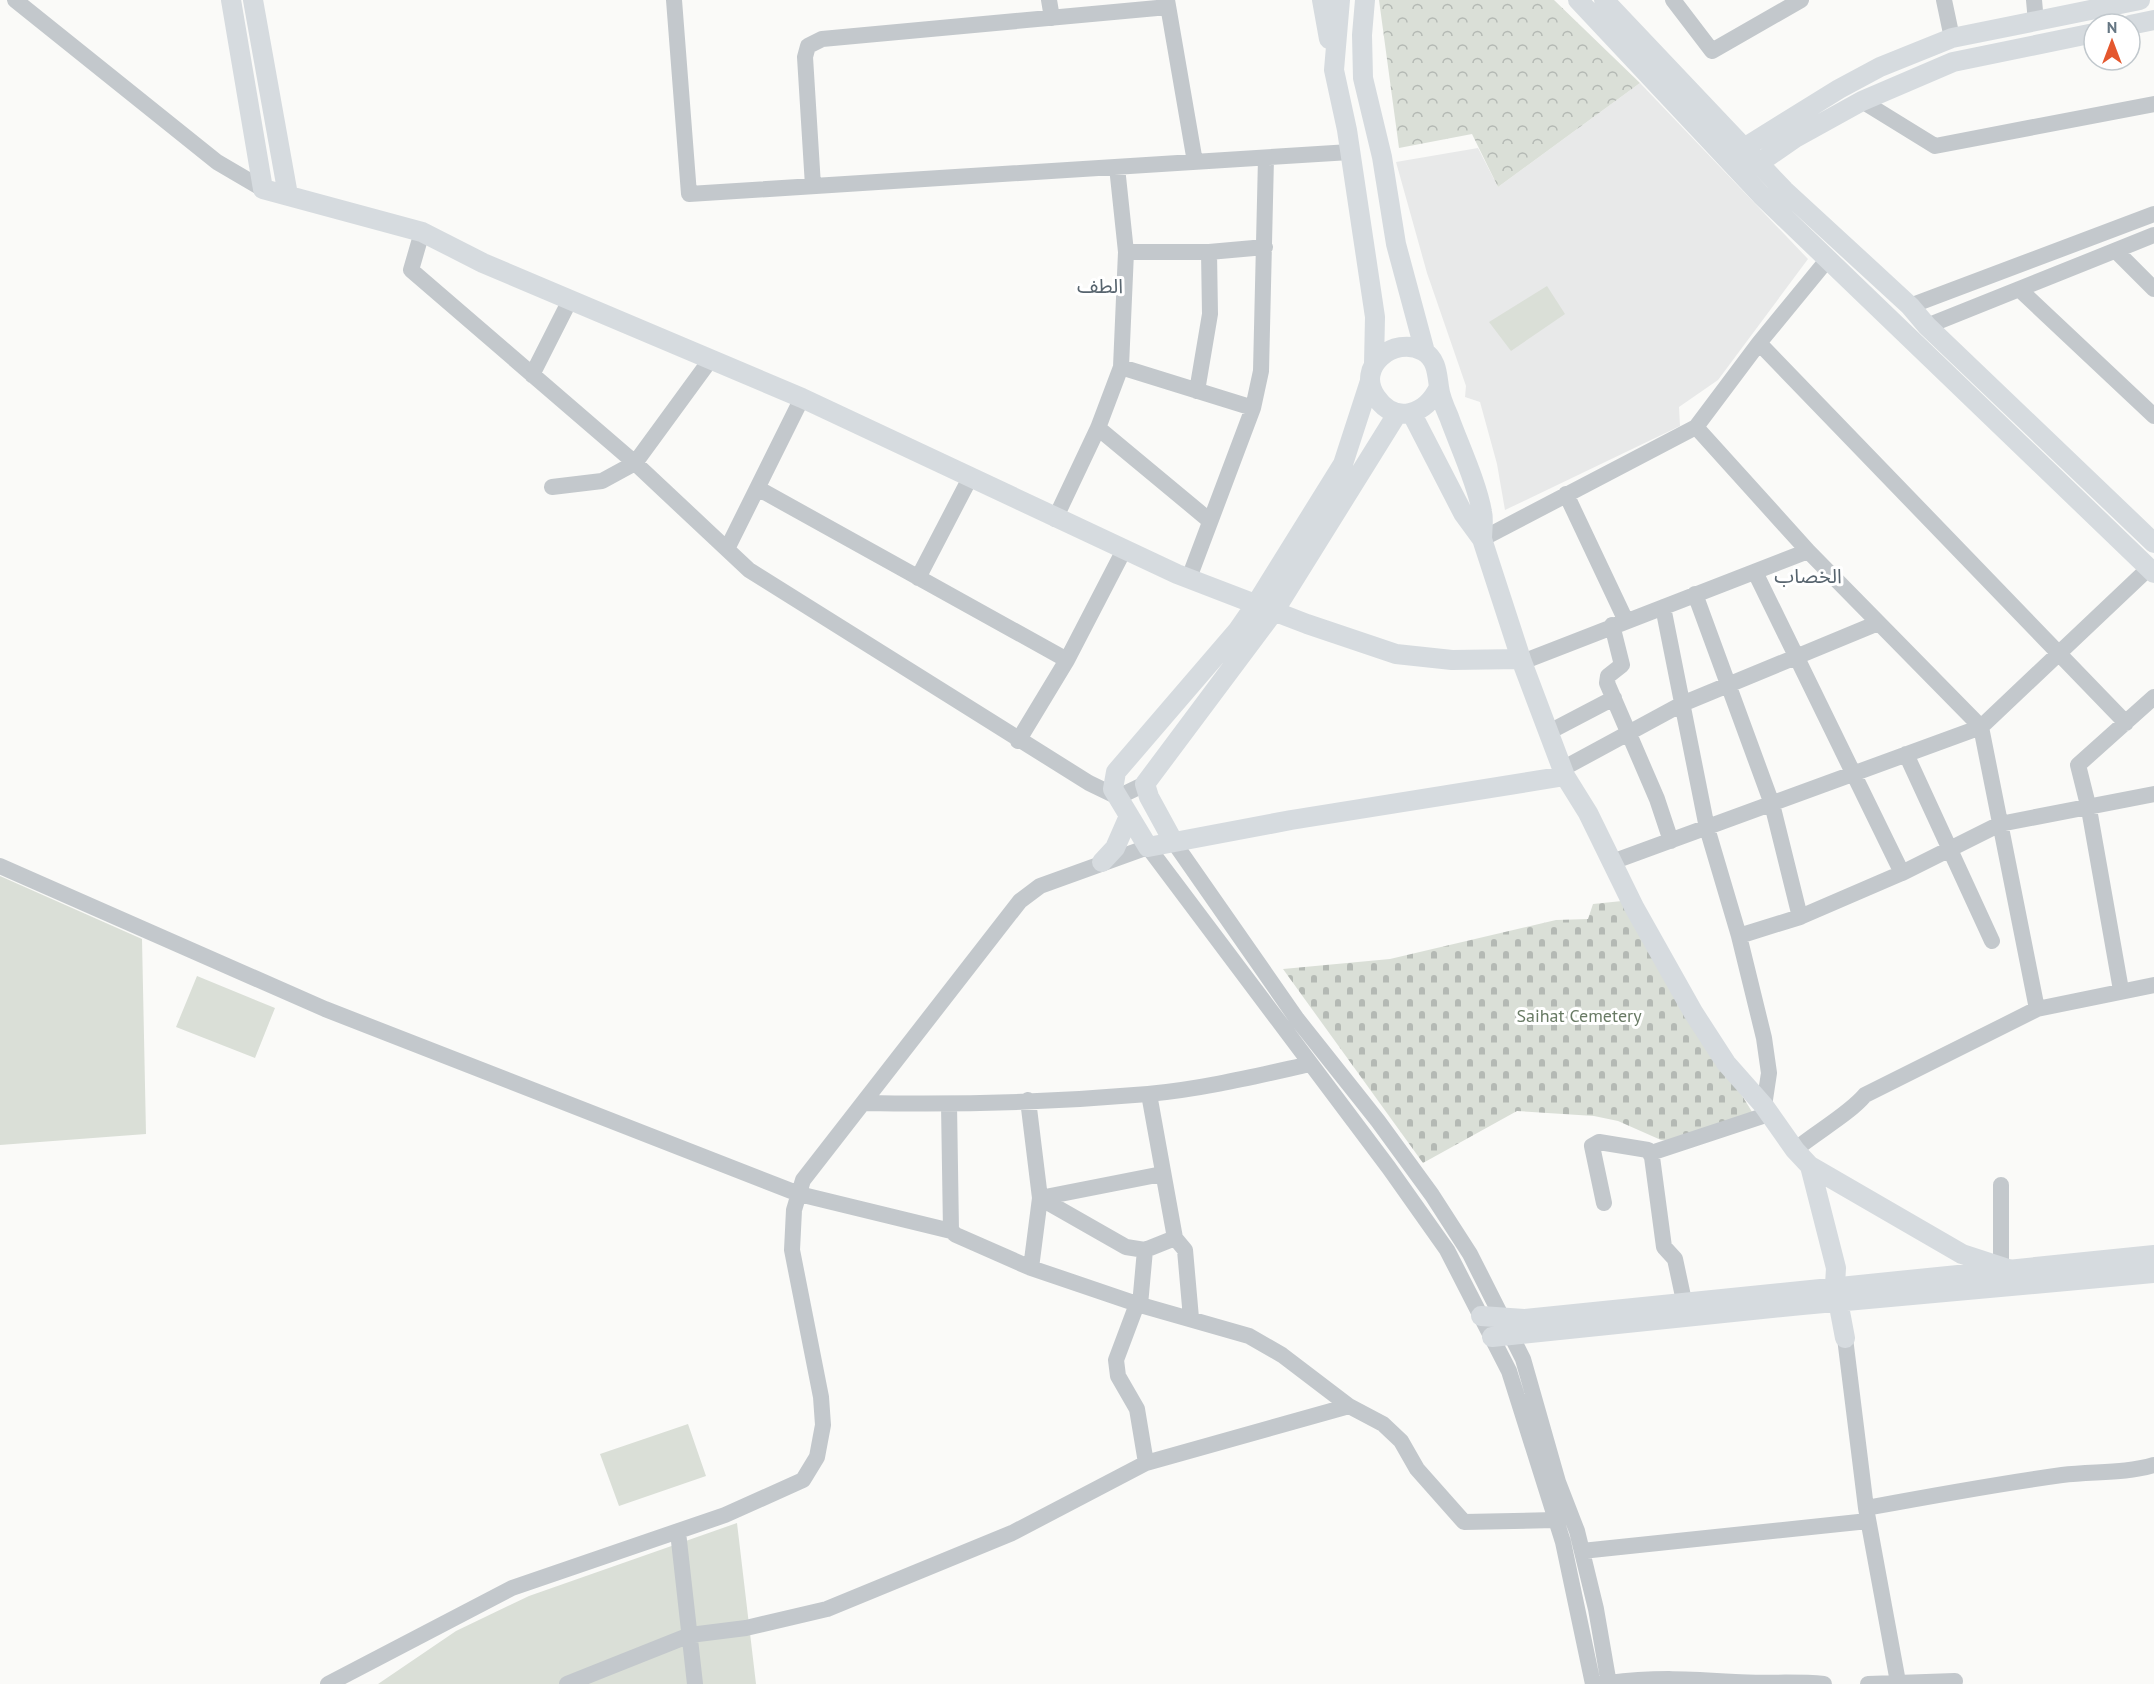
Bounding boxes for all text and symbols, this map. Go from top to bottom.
north arrow [2082,12,2142,72]
text: N [2107,17,2117,37]
district label: الطف [1077,273,1123,299]
district label: الخصاب [1774,563,1842,589]
park label: Saihat Cemetery [1516,1004,1642,1027]

